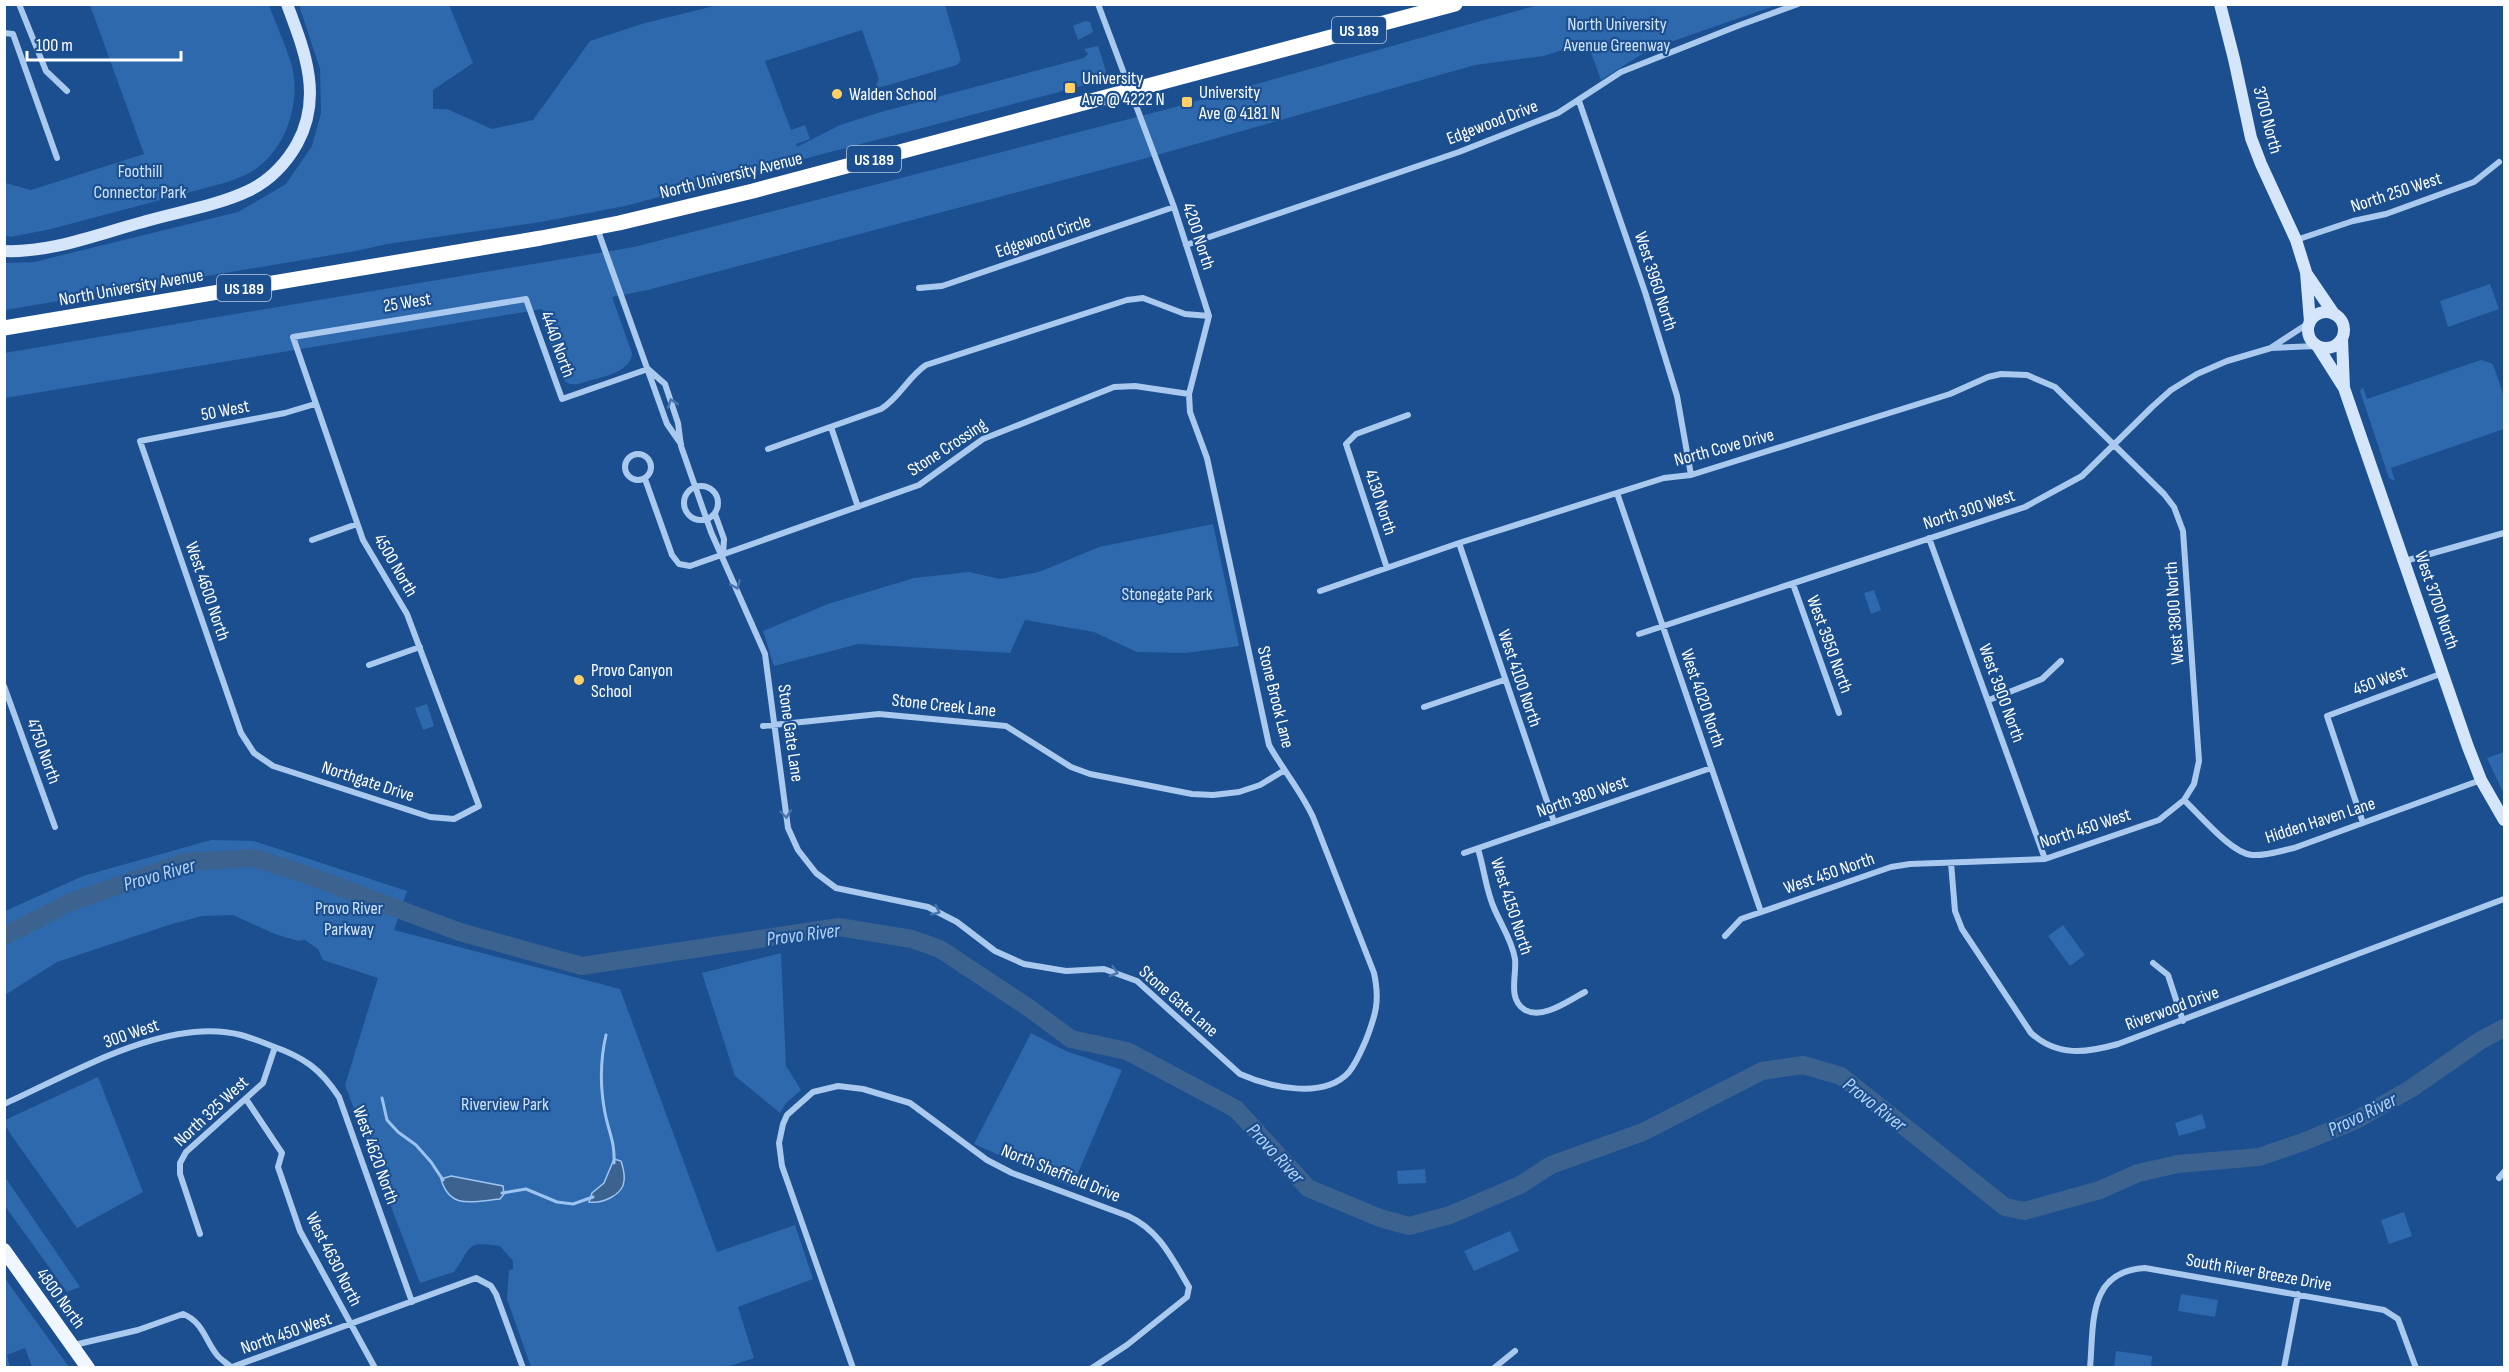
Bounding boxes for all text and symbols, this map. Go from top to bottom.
park label: North University Avenue Greenway [1563,14,1670,56]
road number: US 189 [1332,17,1386,43]
scale bar [27,24,182,62]
text: 100 m [36,35,73,56]
place label: University Ave @ 4222 N [1081,68,1165,110]
marker: University Ave @ 4222 N [1063,81,1077,95]
place label: University Ave @ 4181 N [1198,82,1280,124]
place label: Walden School [849,84,937,105]
street label: 3700 North [2248,84,2287,156]
marker: Walden School [830,87,844,101]
marker: University Ave @ 4181 N [1180,95,1194,109]
street label: Edgewood Drive [1444,95,1541,149]
road number: US 189 [847,146,901,172]
street label: North University Avenue [658,148,805,203]
park label: Foothill Connector Park [94,161,187,203]
street label: North 250 West [2348,168,2445,217]
street label: 4200 North [1178,200,1219,272]
street label: Edgewood Circle [993,210,1093,263]
street label: West 3960 North [1630,229,1681,333]
street label: North University Avenue [57,264,205,311]
road number: US 189 [217,275,271,301]
street label: 25 West [382,288,433,317]
street label: 4440 North [536,308,579,380]
street label: 50 West [199,395,252,425]
one-way arrow [666,399,679,409]
street label: Stone Crossing [904,414,991,481]
street label: North Cove Drive [1672,424,1776,471]
street label: 4130 North [1360,467,1401,538]
street label: North 300 West [1921,485,2018,534]
street label: 4500 North [369,530,422,600]
street label: West 4600 North [181,539,234,643]
street label: West 3700 North [2410,548,2463,652]
street label: West 3800 North [2160,561,2189,665]
one-way arrow [729,578,741,589]
park label: Stonegate Park [1121,584,1213,605]
street label: West 3950 North [1802,593,1857,696]
street label: West 4100 North [1493,627,1546,730]
street label: West 3900 North [1974,641,2029,745]
street label: Stone Brook Lane [1253,644,1298,750]
street label: West 4020 North [1676,646,1729,750]
place label: Provo Canyon School [591,660,673,702]
street label: 450 West [2350,661,2411,700]
marker: Provo Canyon School [572,673,586,687]
street label: Stone Gate Lane [773,683,808,783]
street label: Stone Creek Lane [891,690,997,721]
street label: 4750 North [22,716,65,787]
street label: Northgate Drive [319,757,417,806]
street label: North 380 West [1534,771,1631,822]
street label: Hidden Haven Lane [2262,793,2378,848]
street label: North 450 West [2037,804,2134,853]
one-way arrow [780,810,792,819]
street label: West 450 North [1781,848,1877,899]
water label: Provo River [121,853,199,897]
street label: West 4150 North [1486,855,1537,957]
park label: Provo River Parkway [315,898,383,940]
one-way arrow [929,904,940,916]
water label: Provo River [765,918,842,951]
street label: Stone Gate Lane [1135,961,1223,1041]
one-way arrow [1108,965,1119,977]
street label: Riverwood Drive [2123,982,2222,1035]
street label: 300 West [101,1014,162,1053]
street label: North 325 West [170,1071,253,1151]
water label: Provo River [1838,1073,1912,1138]
water label: Provo River [2324,1087,2402,1142]
park label: Riverview Park [461,1094,549,1115]
street label: West 4620 North [348,1103,403,1207]
water label: Provo River [1241,1119,1310,1190]
street label: North Sheffield Drive [998,1140,1124,1207]
street label: West 4630 North [301,1209,366,1310]
street label: South River Breeze Drive [2184,1249,2333,1296]
street label: 4800 North [32,1264,90,1333]
street label: North 450 West [238,1308,335,1359]

